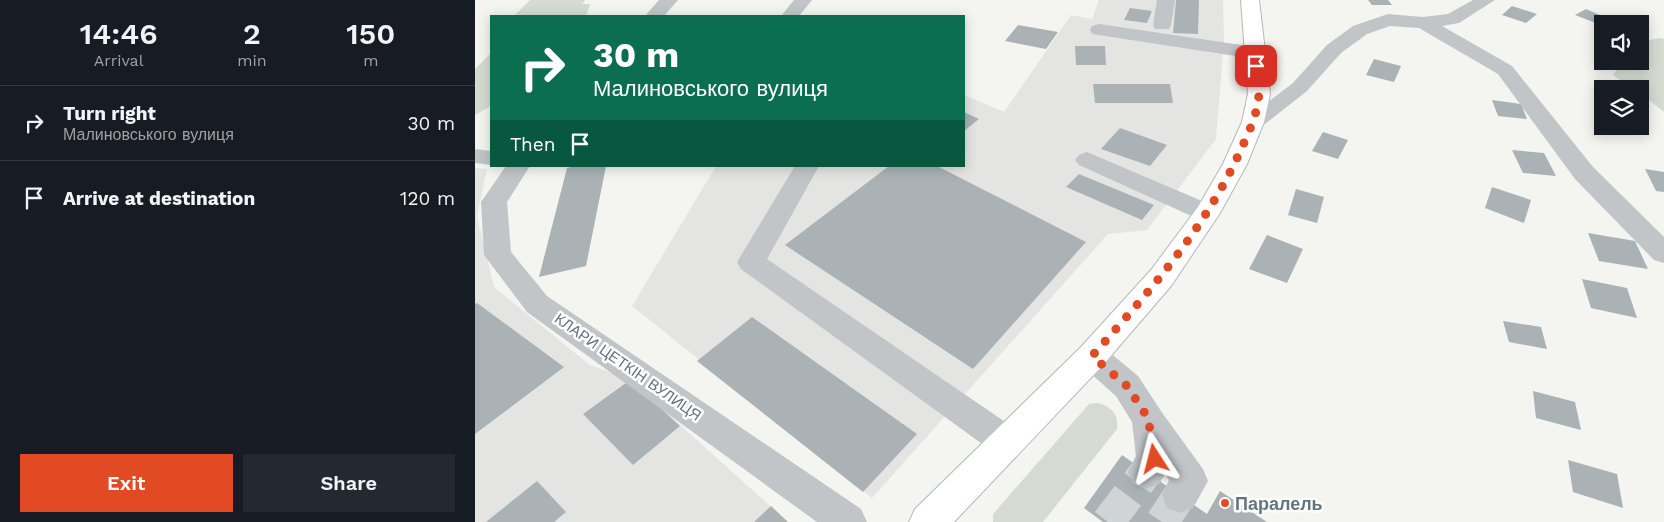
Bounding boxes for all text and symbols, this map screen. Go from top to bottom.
map controls [1594,15,1649,135]
button: sound [1594,15,1649,70]
text: 14:46 [80,16,158,51]
text: 2 [243,16,261,51]
text: 150 [346,16,395,51]
text: 30 m [593,34,679,76]
icon: right [510,35,575,100]
pin [1235,45,1277,87]
text: Arrival [94,51,144,70]
text: min [237,51,267,70]
text: m [363,51,378,70]
icon: arrive [1242,52,1270,80]
text: Малиновського вулиця [593,76,828,101]
button: layers [1594,80,1649,135]
text: Turn right [63,102,156,125]
icon: right [20,109,48,137]
text: 30 m [408,112,455,135]
text: Малиновського вулиця [63,125,234,144]
icon: arrive [566,130,594,158]
text: Then [510,133,556,156]
icon: arrive [20,184,48,212]
text: Arrive at destination [63,187,255,210]
text: 120 m [400,187,455,210]
street label: КЛАРИ ЦЕТКІН ВУЛИЦЯ [551,310,705,424]
position arrow [1128,432,1180,484]
button: Exit [20,454,233,512]
button: Share [243,454,455,512]
place label: Паралель [1235,493,1323,514]
marker: Паралель [1219,497,1231,509]

